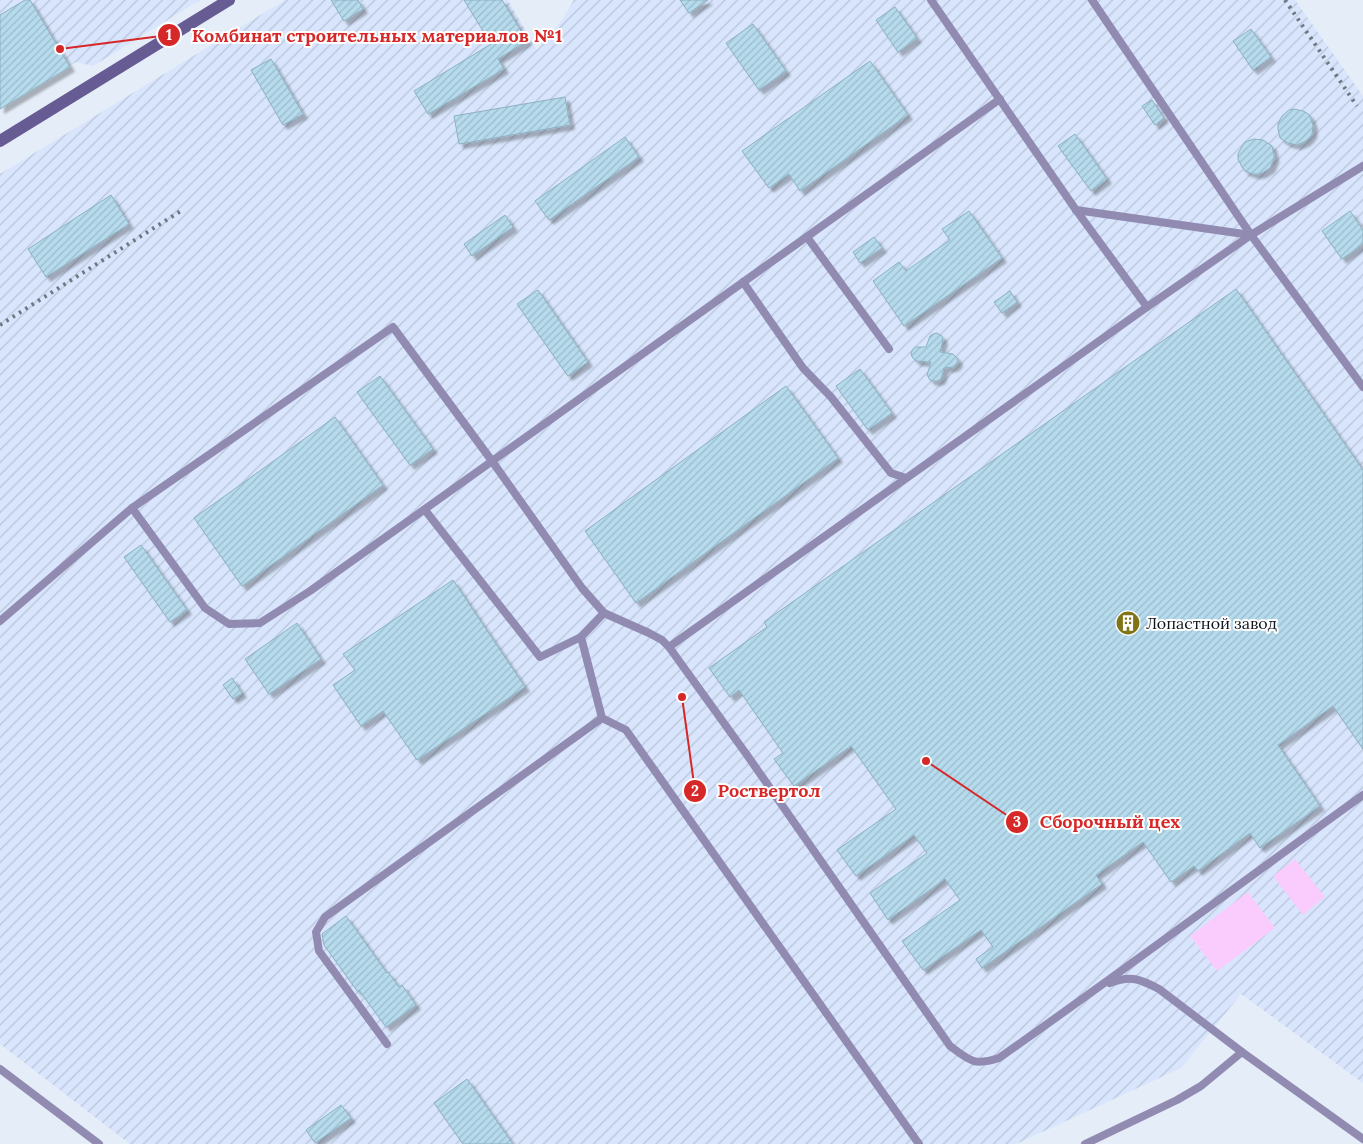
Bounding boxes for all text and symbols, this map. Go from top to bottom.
callout: Комбинат строительных материалов №1 [156,19,572,52]
text: Комбинат строительных материалов №1 [192,24,562,47]
text: 1 [166,25,172,44]
building icon: Лопастной завод [1115,610,1141,636]
place label: Лопастной завод [1146,613,1278,633]
callout: Роствертол [682,774,830,807]
text: Роствертол [717,779,821,802]
text: 2 [691,781,699,800]
callout: Сборочный цех [1005,805,1190,838]
text: Сборочный цех [1040,810,1180,833]
text: 3 [1013,812,1021,831]

